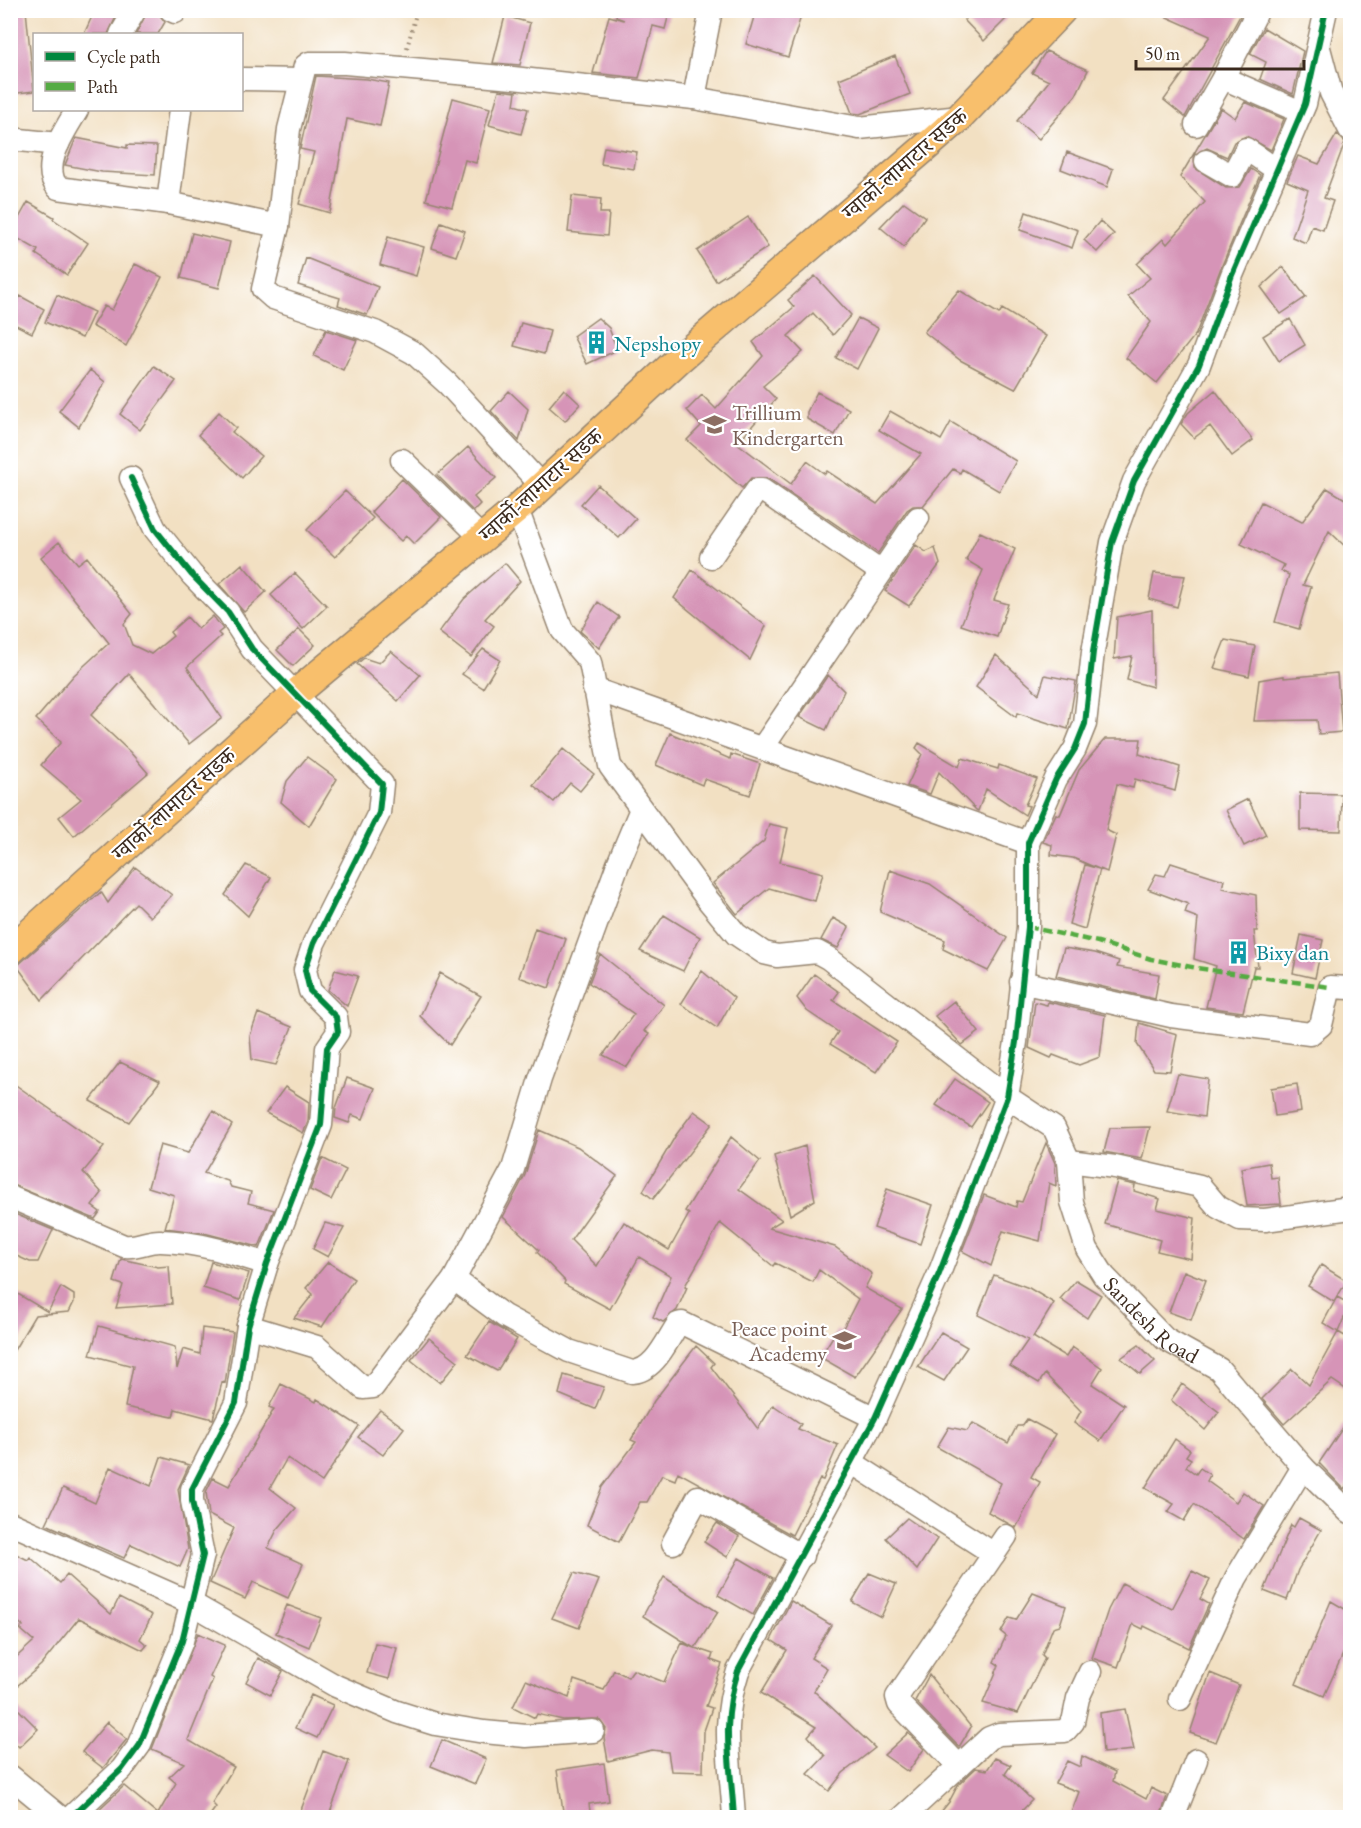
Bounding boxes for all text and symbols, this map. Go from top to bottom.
legend [33,33,243,111]
scale bar [1136,33,1304,71]
text: 50 m [1145,42,1180,65]
text: Cycle path [87,45,161,68]
text: Path [87,75,118,98]
street label: ग्वार्को-लामाटार सडक [836,101,975,227]
place label: Nepshopy [614,329,702,358]
building icon: Nepshopy [583,330,609,356]
place label: Trillium Kindergarten [732,398,844,452]
school or university icon: Trillium Kindergarten [701,412,727,438]
street label: ग्वार्को-लामाटार सडक [472,421,610,549]
street label: ग्वार्को-लामाटार सडक [105,740,243,868]
place label: Bixy dan [1256,938,1330,967]
building icon: Bixy dan [1225,939,1251,965]
street label: Sandesh Road [1097,1270,1205,1370]
place label: Peace point Academy [731,1314,827,1368]
school or university icon: Peace point Academy [832,1328,858,1354]

